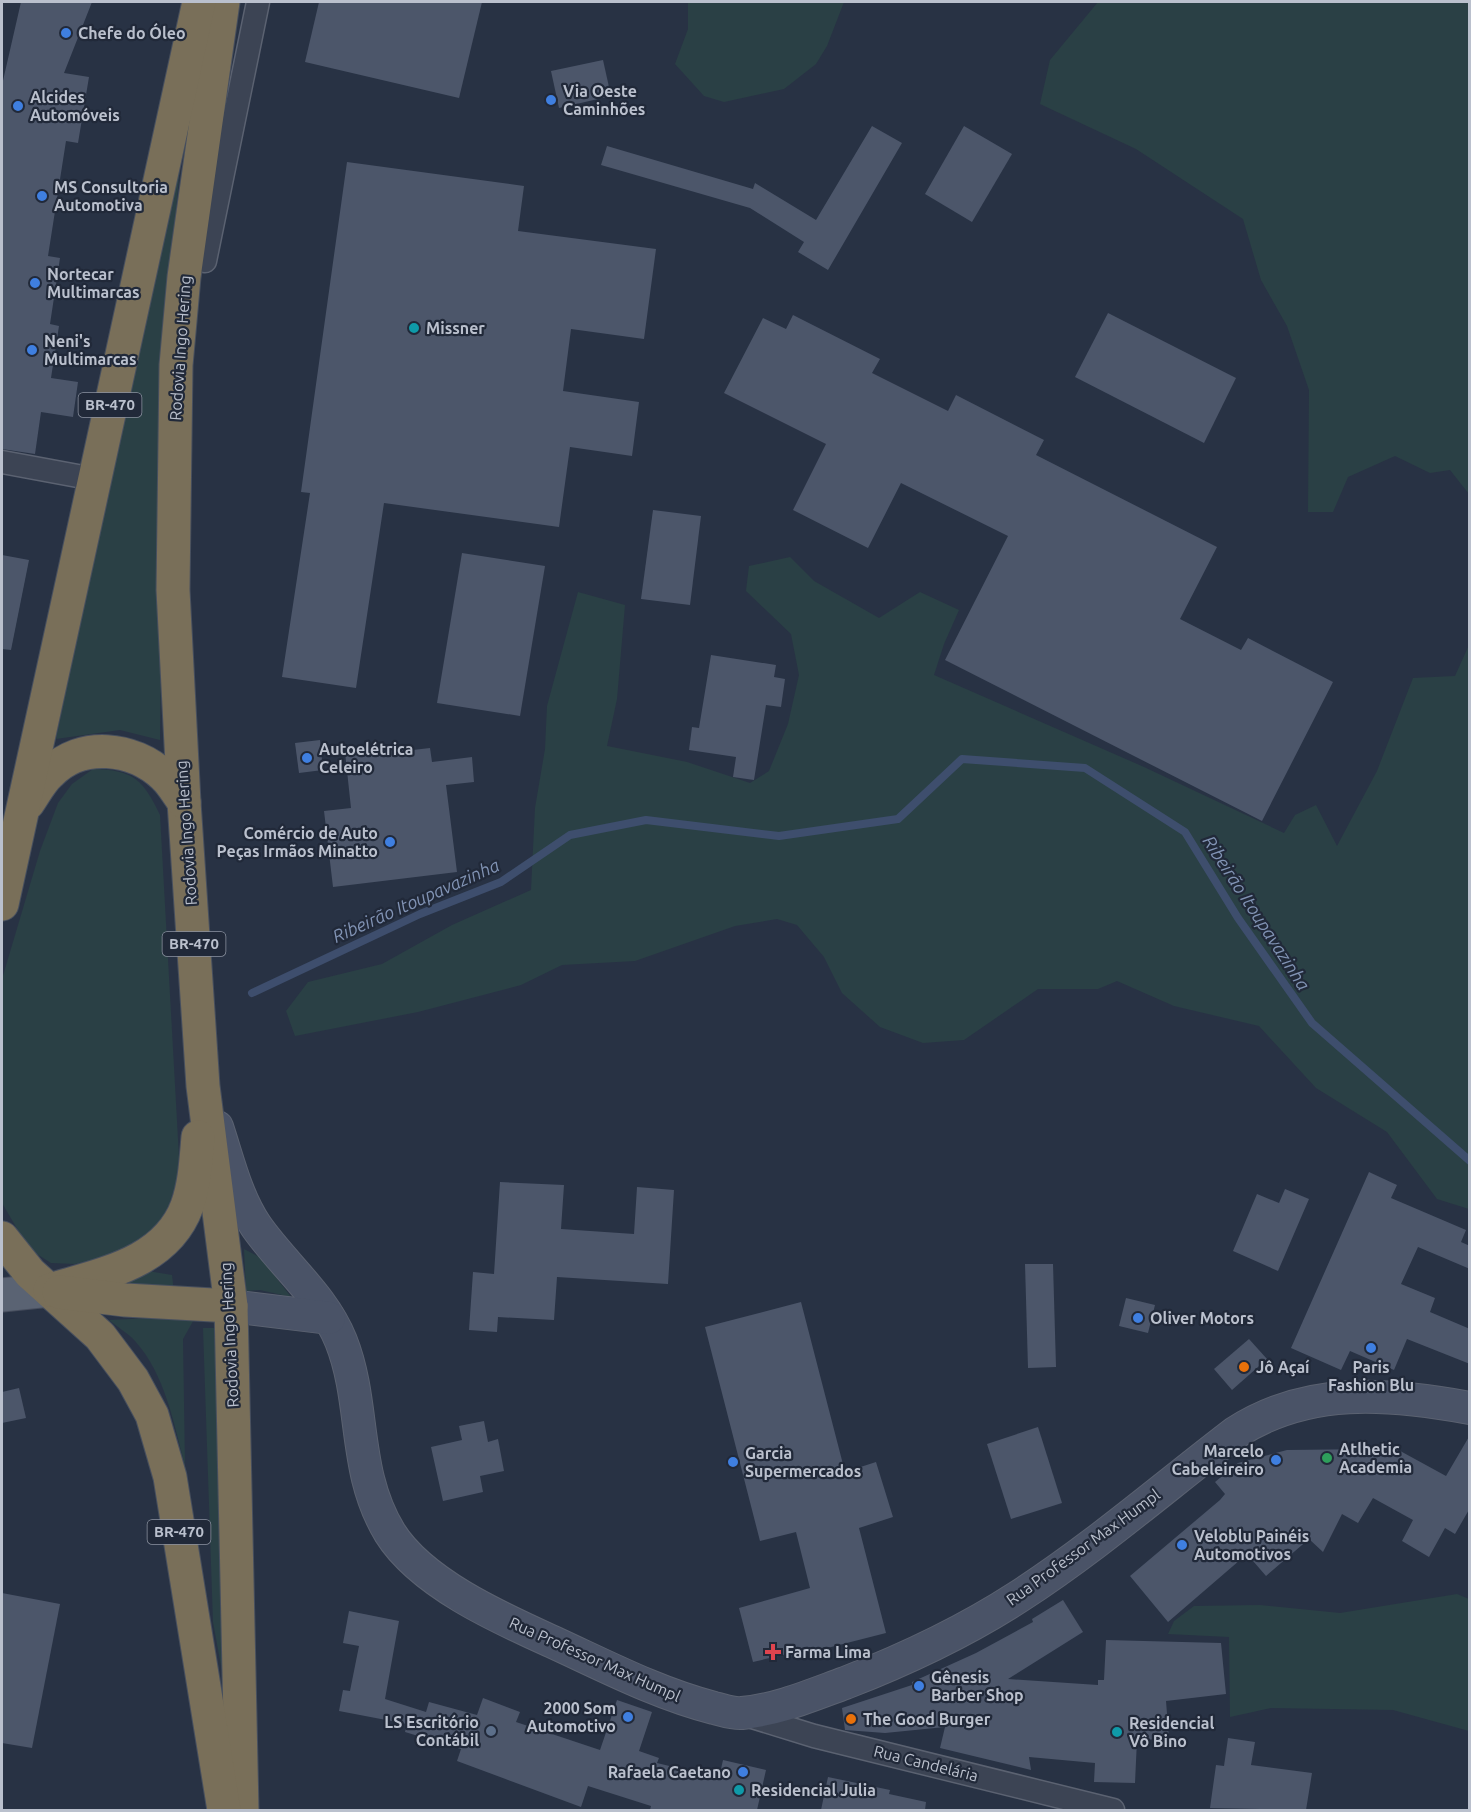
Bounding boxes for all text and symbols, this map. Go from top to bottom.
place label: Chefe do Óleo [78,22,186,42]
marker: Chefe do Óleo [59,26,73,40]
place label: Via Oeste Caminhões [563,82,645,118]
place label: Alcides Automóveis [30,88,120,124]
marker: Via Oeste Caminhões [544,93,558,107]
marker: Alcides Automóveis [11,99,25,113]
place label: MS Consultoria Automotiva [54,178,168,214]
marker: MS Consultoria Automotiva [35,189,49,203]
place label: Nortecar Multimarcas [47,265,140,301]
street label: Rodovia Ingo Hering [166,275,194,421]
marker: Nortecar Multimarcas [28,276,42,290]
place label: Missner [426,319,485,337]
marker: Missner [407,321,421,335]
place label: Neni's Multimarcas [44,332,137,368]
marker: Neni's Multimarcas [25,343,39,357]
road number: BR-470 [78,393,142,417]
place label: Autoelétrica Celeiro [319,740,413,776]
marker: Autoelétrica Celeiro [300,751,314,765]
street label: Rodovia Ingo Hering [172,760,200,906]
place label: Comércio de Auto Peças Irmãos Minatto [217,824,378,861]
water label: Ribeirão Itoupavazinha [1199,831,1314,994]
marker: Comércio de Auto Peças Irmãos Minatto [383,835,397,849]
water label: Ribeirão Itoupavazinha [329,854,502,946]
road number: BR-470 [162,932,226,956]
street label: Rodovia Ingo Hering [216,1262,242,1408]
place label: Oliver Motors [1150,1309,1254,1327]
marker: Oliver Motors [1131,1311,1145,1325]
marker: Paris Fashion Blu [1364,1341,1378,1355]
place label: Jô Açaí [1256,1358,1310,1377]
place label: Paris Fashion Blu [1328,1358,1414,1394]
marker: Jô Açaí [1237,1360,1251,1374]
place label: Atlhetic Academia [1339,1440,1412,1476]
place label: Marcelo Cabeleireiro [1171,1442,1264,1478]
place label: Garcia Supermercados [745,1444,861,1480]
marker: Atlhetic Academia [1320,1451,1334,1465]
marker: Marcelo Cabeleireiro [1269,1453,1283,1467]
marker: Garcia Supermercados [726,1455,740,1469]
street label: Rua Professor Max Humpl [1003,1485,1163,1609]
road number: BR-470 [148,1520,210,1544]
place label: Veloblu Painéis Automotivos [1194,1527,1309,1563]
marker: Veloblu Painéis Automotivos [1175,1538,1189,1552]
street label: Rua Professor Max Humpl [507,1613,683,1705]
place label: Farma Lima [785,1643,871,1661]
marker: Farma Lima [766,1645,780,1659]
place label: Gênesis Barber Shop [931,1668,1024,1704]
marker: Gênesis Barber Shop [912,1679,926,1693]
place label: 2000 Som Automotivo [527,1699,616,1735]
marker: 2000 Som Automotivo [621,1710,635,1724]
place label: The Good Burger [863,1710,991,1728]
marker: The Good Burger [844,1712,858,1726]
place label: LS Escritório Contábil [384,1713,479,1749]
place label: Residencial Vô Bino [1129,1714,1215,1750]
marker: LS Escritório Contábil [484,1724,498,1738]
marker: Residencial Vô Bino [1110,1725,1124,1739]
street label: Rua Candelária [872,1741,980,1785]
place label: Rafaela Caetano [608,1763,731,1781]
marker: Rafaela Caetano [736,1765,750,1779]
place label: Residencial Julia [751,1781,876,1799]
marker: Residencial Julia [732,1783,746,1797]

